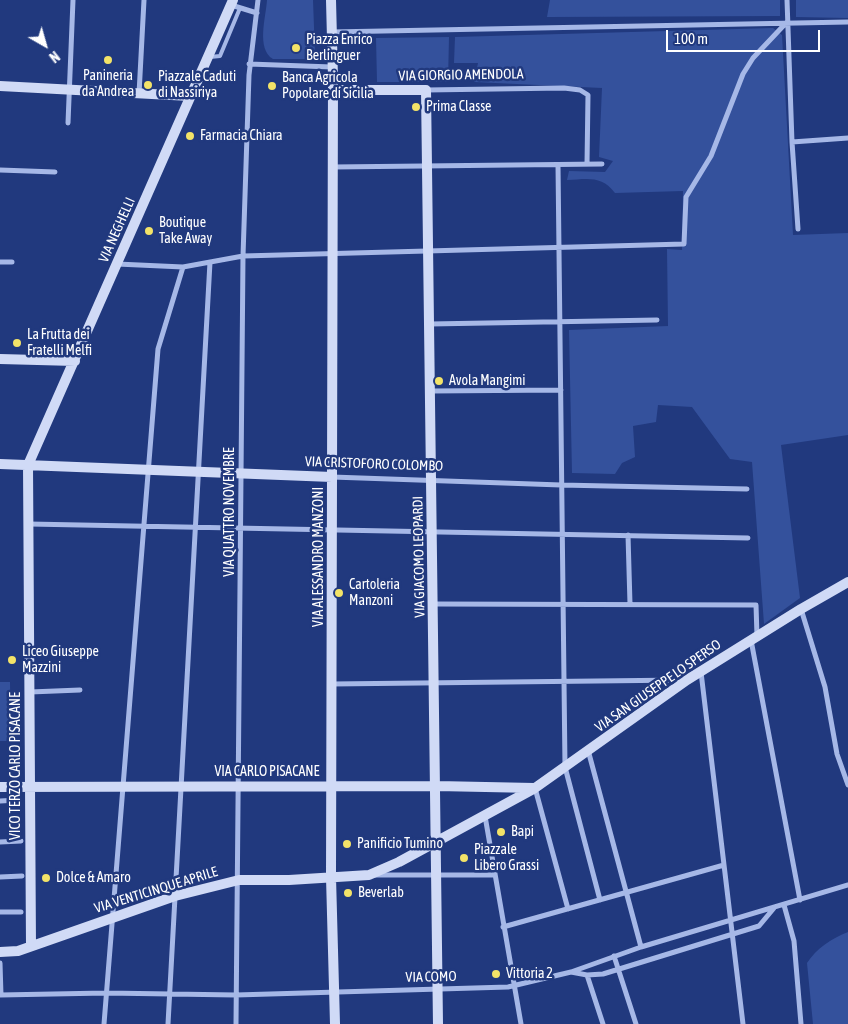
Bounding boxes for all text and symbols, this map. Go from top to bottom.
north arrow [20,20,70,70]
scale bar [668,20,822,52]
text: 100 m [674,30,708,47]
place label: Piazza Enrico Berlinguer [306,32,373,64]
marker: Piazza Enrico Berlinguer [290,42,302,54]
text: N [46,48,62,66]
marker: Panineria da Andrea [102,54,114,66]
street label: VIA GIORGIO AMENDOLA [398,66,524,84]
place label: Panineria da Andrea [82,68,134,100]
place label: Piazzale Caduti di Nassiriya [158,69,236,102]
place label: Banca Agricola Popolare di Sicilia [282,70,374,102]
marker: Piazzale Caduti di Nassiriya [142,79,154,91]
marker: Banca Agricola Popolare di Sicilia [266,80,278,92]
place label: Prima Classe [426,99,491,115]
marker: Prima Classe [410,101,422,113]
place label: Farmacia Chiara [200,128,283,144]
marker: Farmacia Chiara [184,130,196,142]
street label: VIA NEGHELLI [95,195,139,265]
place label: Boutique Take Away [159,215,212,248]
marker: Boutique Take Away [143,225,155,237]
place label: La Frutta dei Fratelli Melfi [27,327,92,360]
marker: La Frutta dei Fratelli Melfi [11,337,23,349]
place label: Avola Mangimi [449,373,525,389]
marker: Avola Mangimi [433,375,445,387]
street label: VIA QUATTRO NOVEMBRE [222,447,238,577]
street label: VIA CRISTOFORO COLOMBO [305,453,443,475]
street label: VIA ALESSANDRO MANZONI [311,487,327,627]
street label: VIA GIACOMO LEOPARDI [410,496,428,618]
place label: Cartoleria Manzoni [349,577,400,610]
marker: Cartoleria Manzoni [333,587,345,599]
street label: VIA SAN GIUSEPPE LO SPERSO [592,636,724,736]
place label: Liceo Giuseppe Mazzini [22,644,99,676]
marker: Liceo Giuseppe Mazzini [6,654,18,666]
street label: VICO TERZO CARLO PISACANE [8,692,24,840]
street label: VIA CARLO PISACANE [214,764,320,780]
place label: Bapi [511,824,534,840]
marker: Bapi [495,826,507,838]
place label: Panificio Tumino [357,836,443,852]
marker: Panificio Tumino [341,838,353,850]
place label: Piazzale Libero Grassi [474,842,539,874]
marker: Piazzale Libero Grassi [458,852,470,864]
street label: VIA VENTICINQUE APRILE [92,863,220,917]
place label: Dolce & Amaro [56,870,131,886]
marker: Dolce & Amaro [40,872,52,884]
place label: Beverlab [358,885,404,901]
marker: Beverlab [342,887,354,899]
place label: Vittoria 2 [506,966,553,982]
street label: VIA COMO [405,968,457,986]
marker: Vittoria 2 [490,968,502,980]

